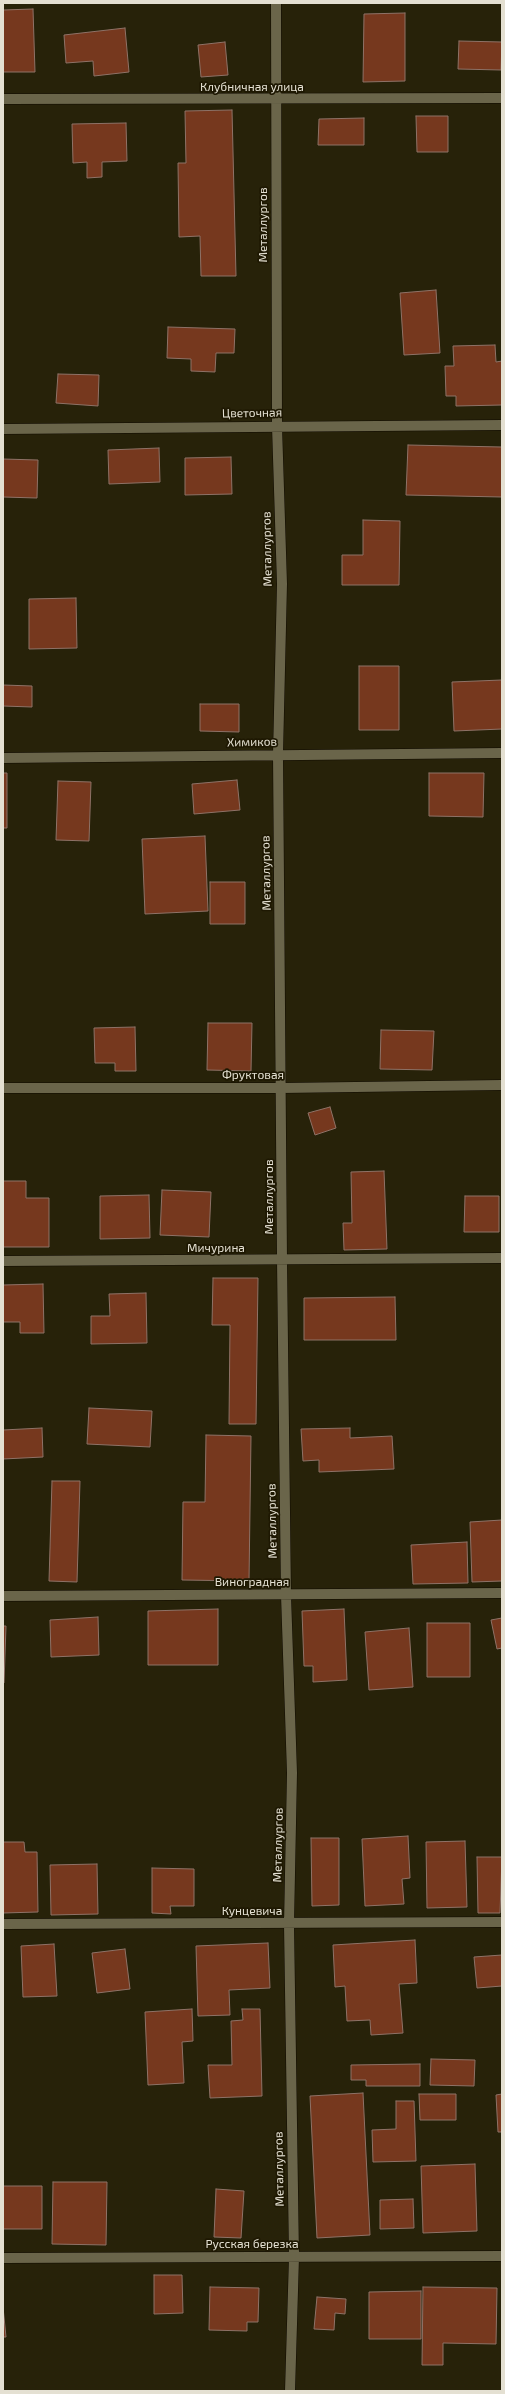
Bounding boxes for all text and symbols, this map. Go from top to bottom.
street label: Клубничная улица [200,80,304,94]
street label: Металлургов [256,187,270,263]
street label: Цветочная [222,405,282,421]
street label: Металлургов [259,511,275,587]
street label: Химиков [227,734,277,750]
street label: Металлургов [258,835,274,911]
street label: Фруктовая [222,1068,284,1082]
street label: Металлургов [262,1159,276,1235]
street label: Мичурина [187,1241,245,1255]
street label: Металлургов [264,1483,280,1559]
street label: Виноградная [215,1575,289,1589]
street label: Металлургов [270,1807,286,1883]
street label: Кунцевича [222,1904,282,1918]
street label: Металлургов [271,2131,287,2207]
street label: Русская березка [205,2237,299,2251]

